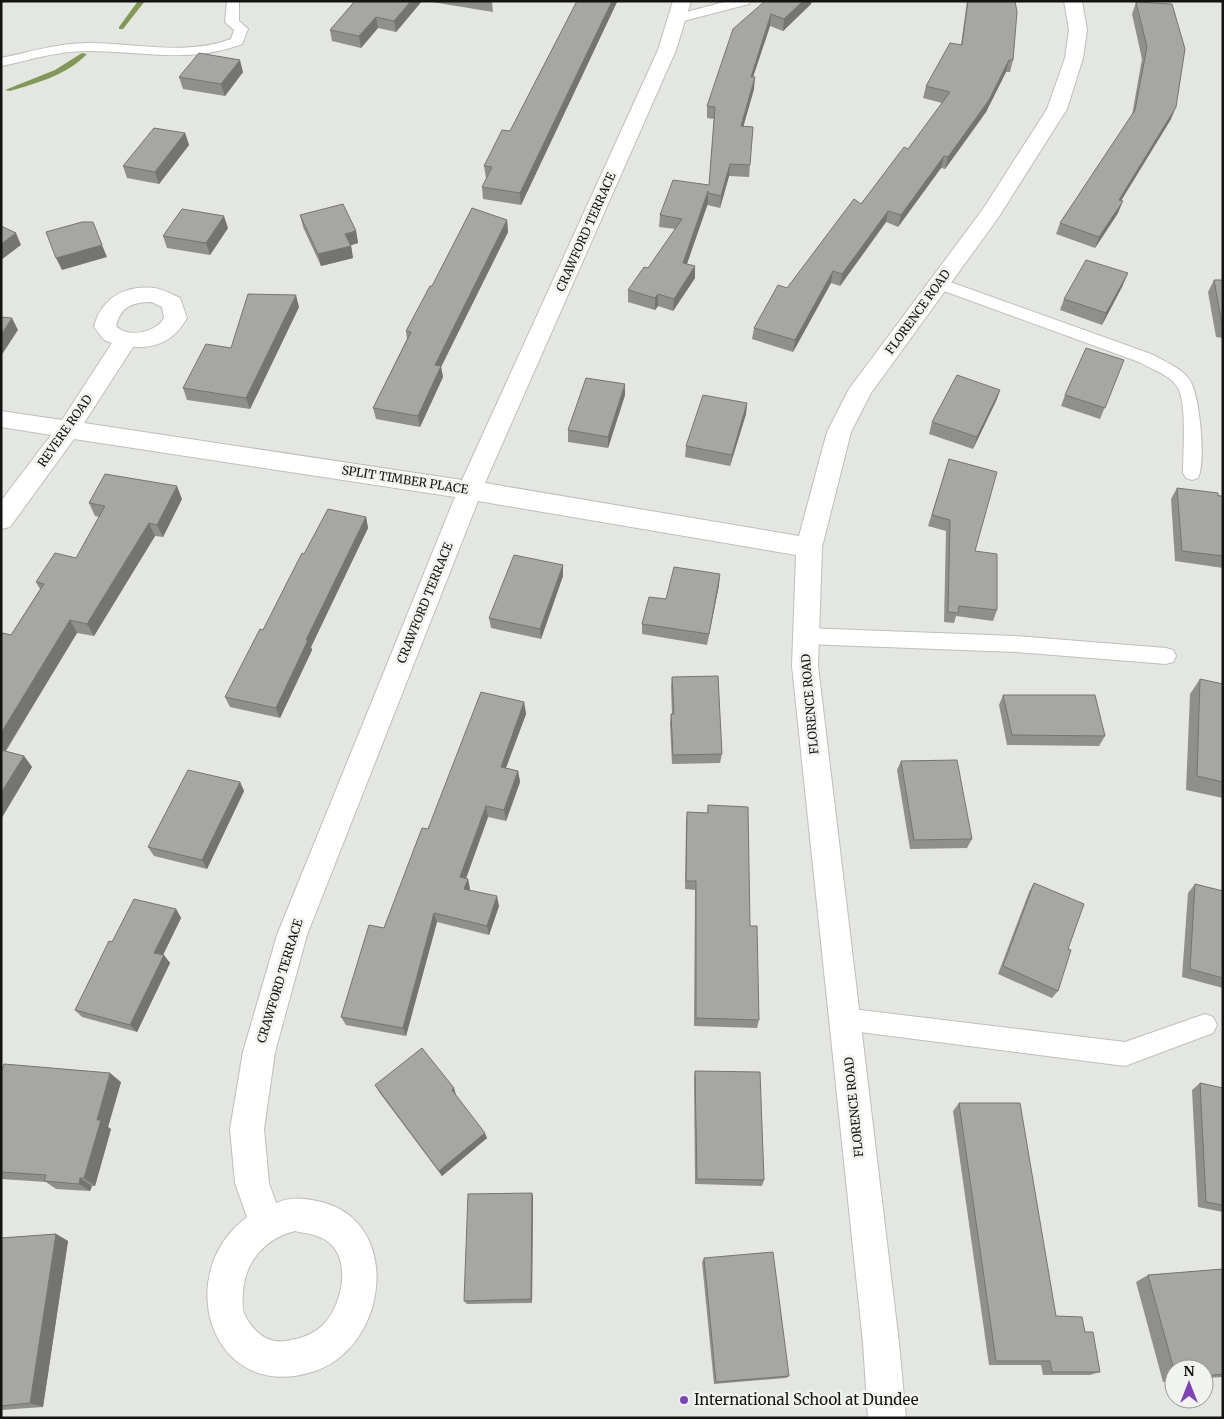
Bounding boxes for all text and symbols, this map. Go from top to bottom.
street label: CRAWFORD TERRACE [552,170,619,294]
street label: FLORENCE ROAD [882,266,953,357]
street label: REVERE ROAD [34,392,95,470]
street label: SPLIT TIMBER PLACE [341,462,470,497]
street label: CRAWFORD TERRACE [393,540,456,665]
street label: FLORENCE ROAD [798,653,821,755]
street label: CRAWFORD TERRACE [254,917,306,1045]
street label: FLORENCE ROAD [841,1056,866,1158]
north arrow [1164,1359,1214,1409]
text: N [1183,1362,1195,1380]
place label: International School at Dundee [694,1390,919,1409]
marker: International School at Dundee [678,1394,690,1406]

